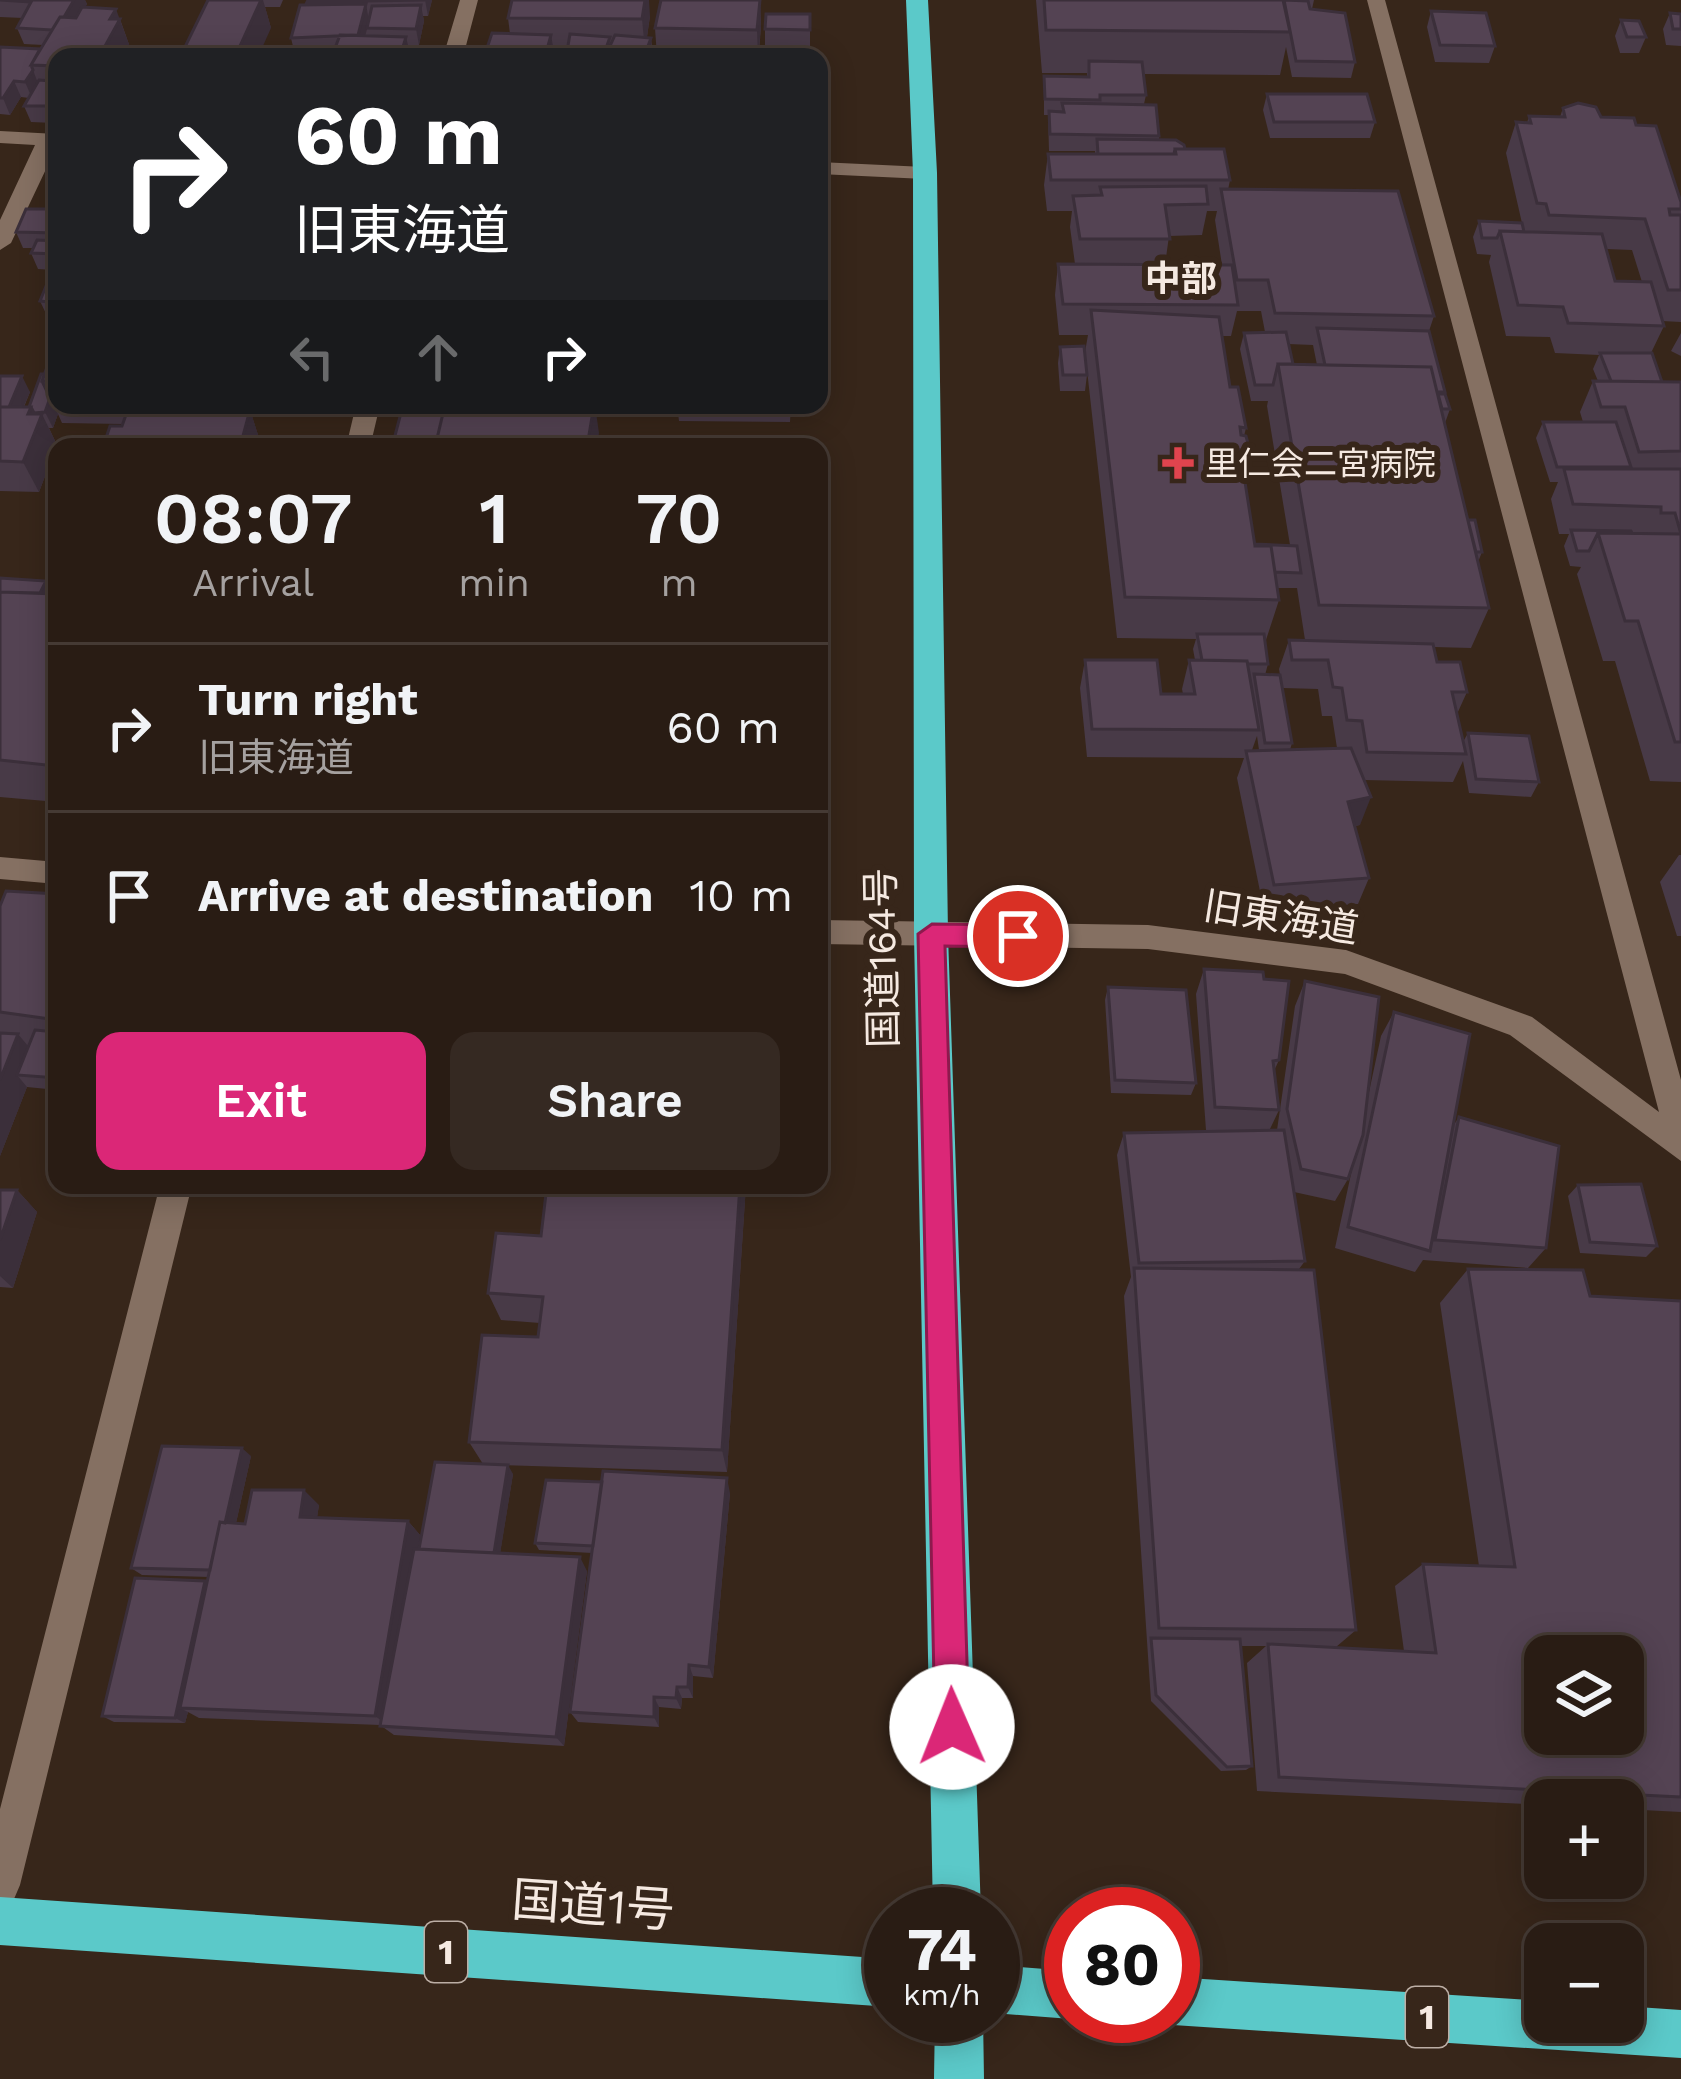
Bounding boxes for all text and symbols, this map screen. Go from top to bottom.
text: 60 m [294,86,503,184]
icon: right [96,96,252,252]
text: 旧東海道 [294,199,510,262]
district label: 中部 [1145,258,1217,300]
icon: left [279,324,345,390]
icon: ahead [405,324,471,390]
icon: right [531,324,597,390]
place label: 里仁会二宮病院 [1205,444,1436,483]
marker: 里仁会二宮病院 [1162,447,1194,479]
text: 08:07 [154,476,353,560]
text: 1 [479,476,509,560]
text: 70 [636,476,722,560]
text: Arrival [192,560,314,605]
text: min [458,560,530,605]
text: m [660,560,698,605]
text: Turn right [198,673,418,726]
icon: right [96,695,162,761]
text: 60 m [666,701,780,754]
text: 旧東海道 [198,735,354,780]
icon: arrive [96,863,162,929]
street label: 国道164号 [858,868,906,1048]
text: Arrive at destination [198,869,653,922]
text: 10 m [689,869,793,922]
street label: 旧東海道 [1200,883,1362,951]
pin [967,885,1069,987]
icon: arrive [985,903,1051,969]
button: Exit [96,1032,426,1170]
button: Share [450,1032,780,1170]
map controls [1524,1635,1644,2043]
button: layers [1524,1635,1644,1755]
position arrow [889,1664,1015,1790]
button: + [1524,1779,1644,1899]
street label: 国道1号 [510,1871,676,1939]
speed limit sign: 80 [1044,1887,1200,2043]
text: 74 [907,1914,977,1985]
road number: 1 [425,1922,467,1982]
button: − [1524,1923,1644,2043]
text: km/h [903,1977,981,2012]
road number: 1 [1406,1987,1448,2047]

